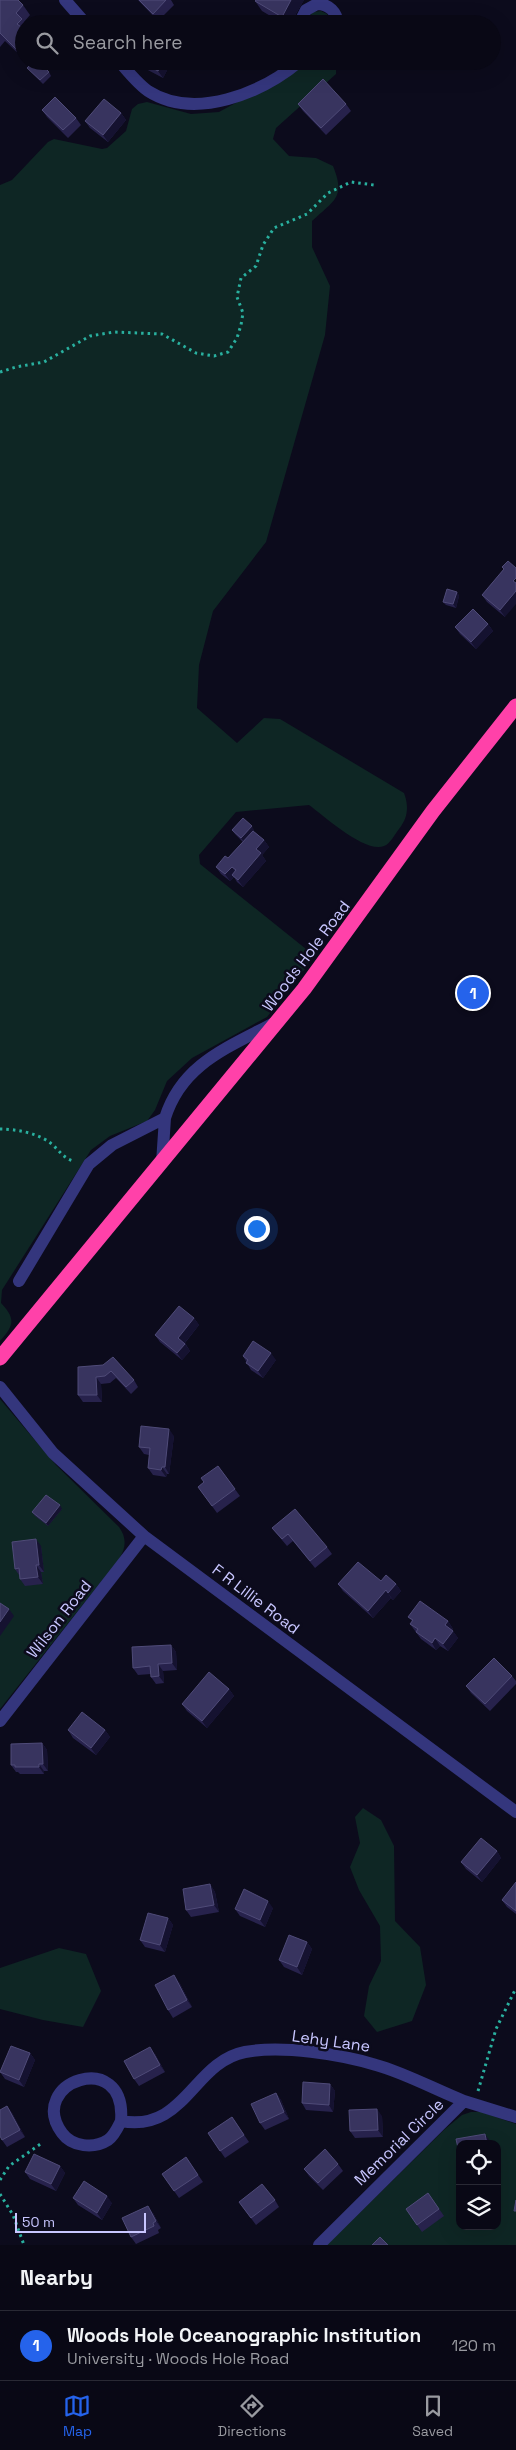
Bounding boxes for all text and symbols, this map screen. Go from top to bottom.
search box [15,15,501,70]
icon: search [33,29,61,57]
text: Search here [73,30,183,55]
street label: Woods Hole Road [257,896,355,1016]
pin: 1 [457,974,489,1012]
your location [244,1216,270,1242]
street label: F R Lillie Road [208,1559,304,1639]
street label: Wilson Road [22,1576,96,1662]
street label: Lehy Lane [290,2025,372,2057]
street label: Memorial Circle [350,2094,448,2190]
map controls [456,2140,501,2230]
button: locate [456,2140,501,2185]
button: layers [456,2185,501,2230]
scale bar [15,2210,146,2233]
text: 50 m [22,2213,55,2231]
text: Nearby [20,2264,93,2291]
text: Woods Hole Oceanographic Institution [67,2323,421,2348]
text: 1 [32,2335,40,2356]
text: 120 m [452,2335,496,2356]
text: University · Woods Hole Road [67,2348,289,2369]
tab: Map [63,2392,92,2440]
tab: Directions [218,2392,286,2440]
tab: Saved [412,2392,453,2440]

